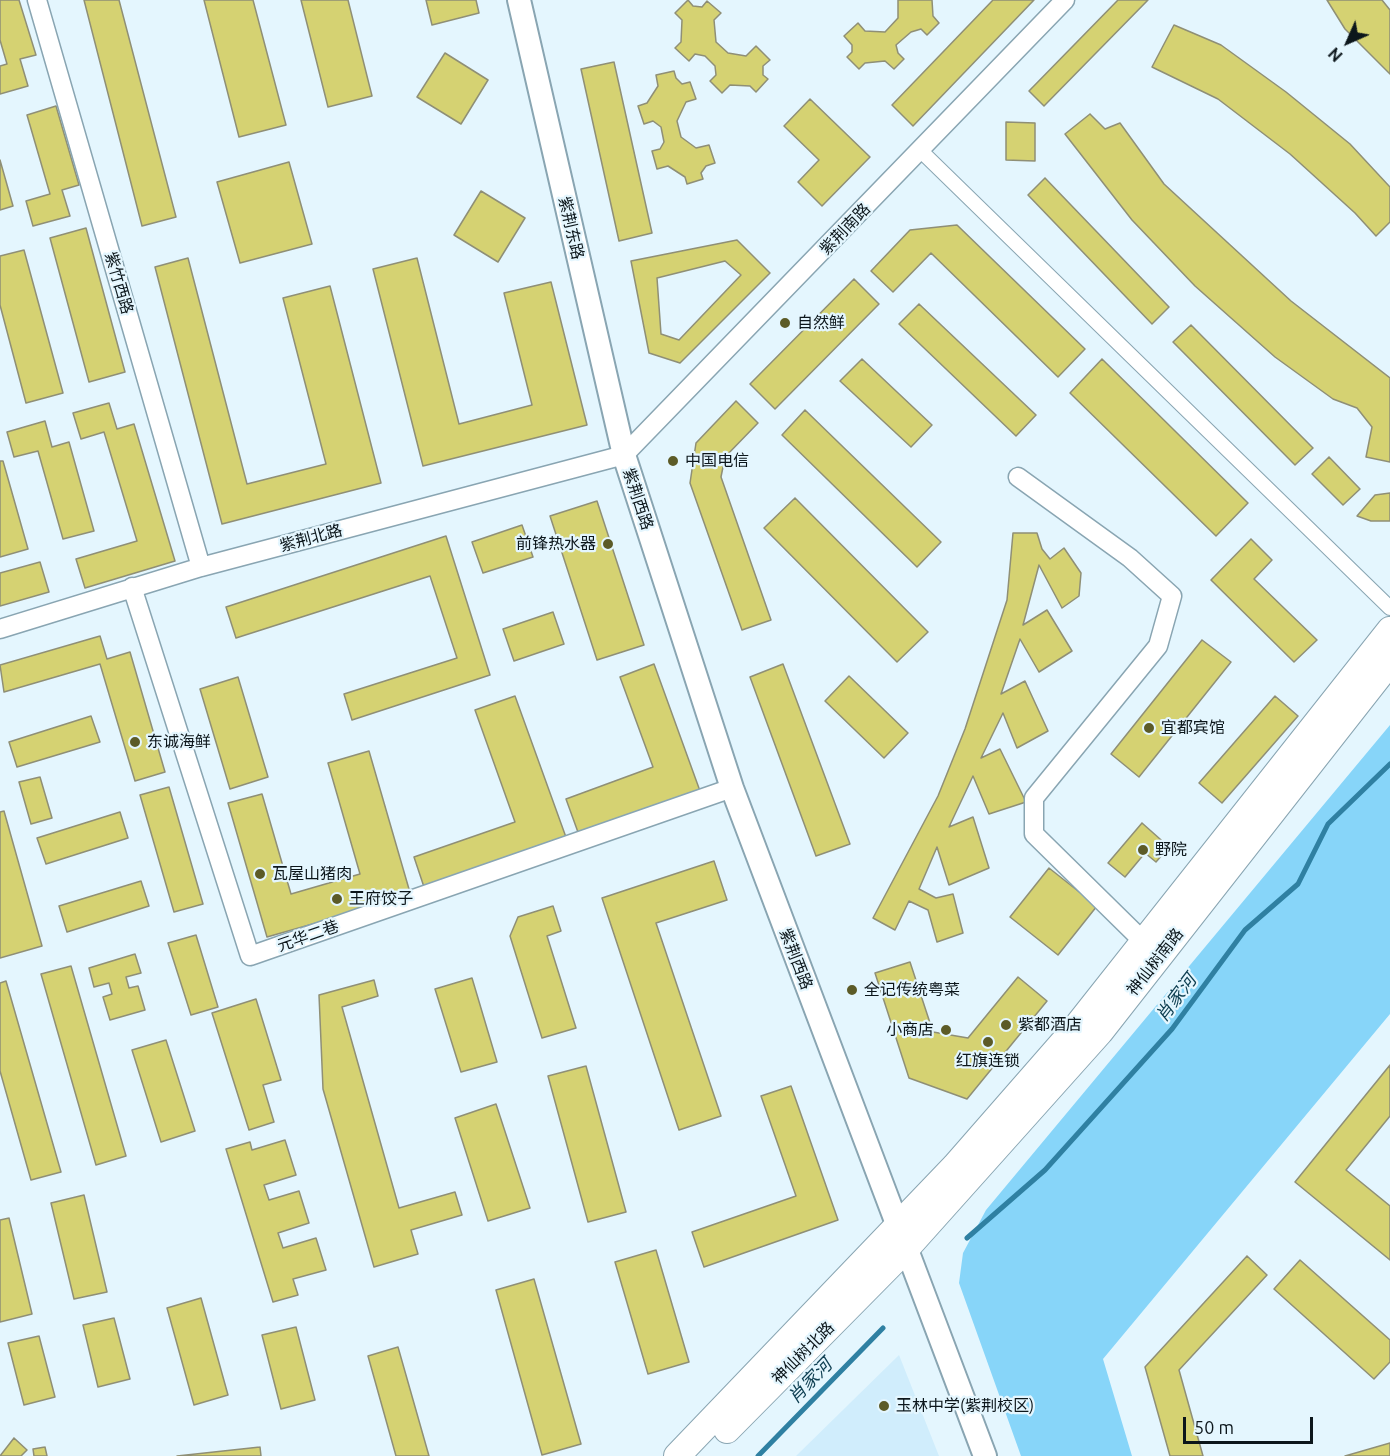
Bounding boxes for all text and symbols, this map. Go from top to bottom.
north arrow [1318,12,1378,72]
text: N [1325,44,1346,65]
street label: 紫荆东路 [554,195,588,261]
street label: 紫荆南路 [816,199,874,259]
street label: 紫竹西路 [101,250,137,316]
place label: 自然鲜 [797,313,845,333]
marker: 自然鲜 [778,316,792,330]
place label: 中国电信 [685,451,749,471]
marker: 中国电信 [666,454,680,468]
street label: 紫荆西路 [619,466,657,532]
street label: 紫荆北路 [278,520,344,556]
place label: 前锋热水器 [516,534,596,554]
marker: 前锋热水器 [601,537,615,551]
place label: 宜都宾馆 [1161,718,1225,738]
marker: 宜都宾馆 [1142,721,1156,735]
place label: 东诚海鲜 [147,732,211,752]
marker: 东诚海鲜 [128,735,142,749]
place label: 野院 [1155,840,1187,860]
marker: 野院 [1136,843,1150,857]
place label: 瓦屋山猪肉 [272,864,352,884]
marker: 瓦屋山猪肉 [253,867,267,881]
place label: 王府饺子 [349,889,413,909]
marker: 王府饺子 [330,892,344,906]
street label: 元华二巷 [275,917,341,955]
street label: 神仙树南路 [1123,925,1187,999]
street label: 紫荆西路 [776,926,816,992]
water label: 肖家河 [1151,970,1201,1026]
place label: 全记传统粤菜 [864,980,960,1000]
marker: 全记传统粤菜 [845,983,859,997]
place label: 紫都酒店 [1018,1015,1082,1035]
marker: 紫都酒店 [999,1018,1013,1032]
place label: 小商店 [886,1020,934,1040]
marker: 小商店 [939,1023,953,1037]
marker: 红旗连锁 [981,1035,995,1049]
place label: 红旗连锁 [956,1051,1020,1071]
street label: 神仙树北路 [768,1318,838,1388]
water label: 肖家河 [783,1354,837,1408]
place label: 玉林中学(紫荆校区) [896,1396,1034,1416]
marker: 玉林中学(紫荆校区) [877,1399,891,1413]
scale bar [1186,1405,1316,1443]
text: 50 m [1194,1417,1234,1437]

